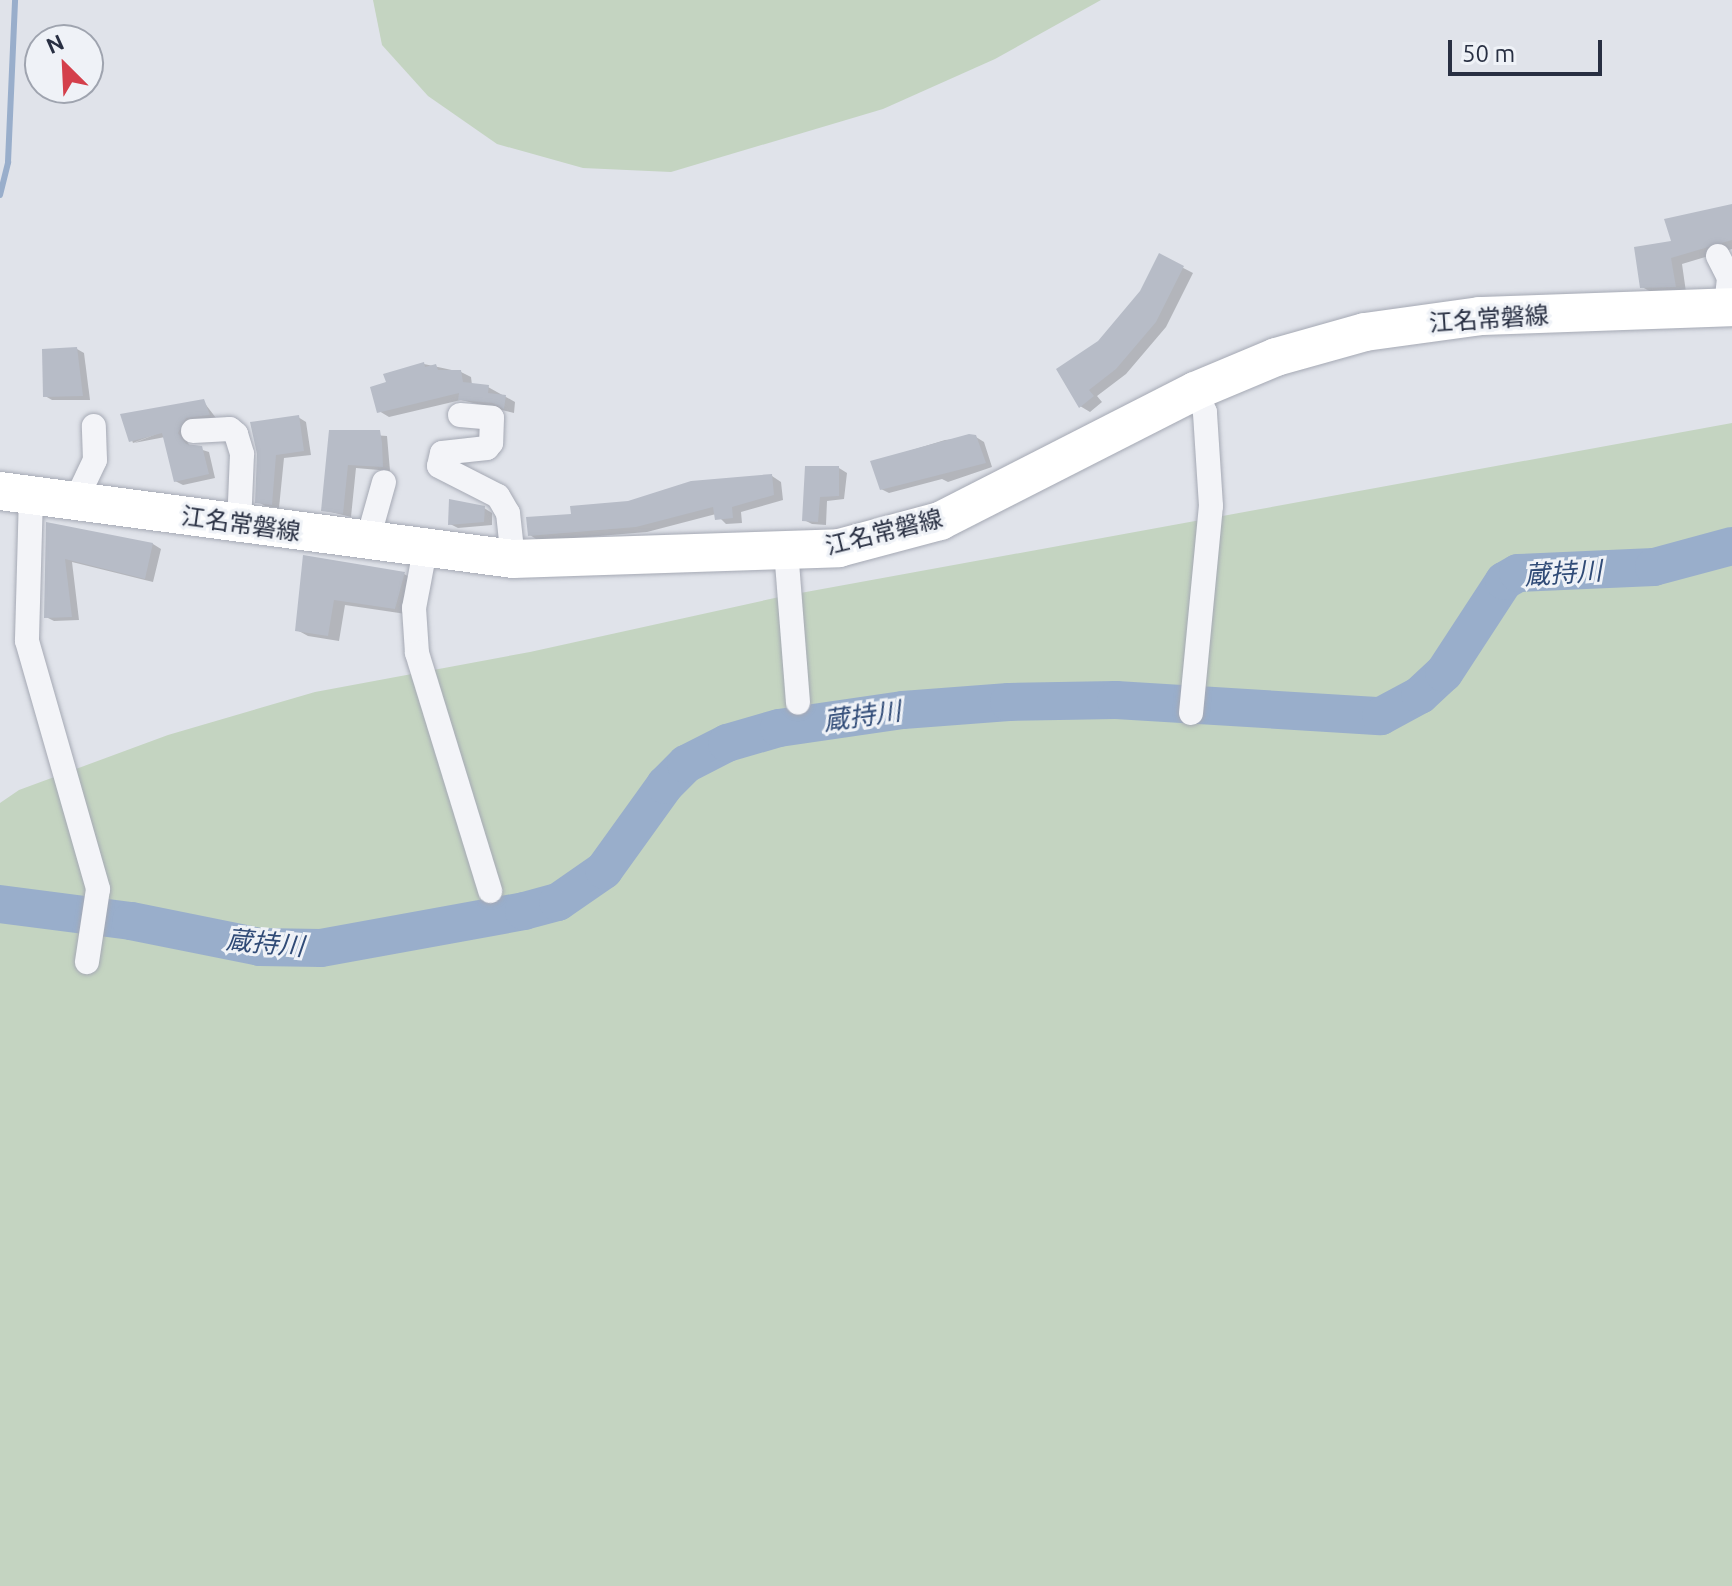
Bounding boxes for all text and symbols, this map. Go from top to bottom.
north arrow [24,24,104,104]
scale bar [1452,24,1606,74]
text: N [42,29,67,58]
text: 50 m [1462,40,1515,67]
street label: 江名常磐線 [1428,300,1550,338]
street label: 江名常磐線 [180,501,302,547]
street label: 江名常磐線 [822,504,946,560]
water label: 蔵持川 [1523,555,1603,591]
water label: 蔵持川 [821,695,903,737]
water label: 蔵持川 [225,924,305,962]

